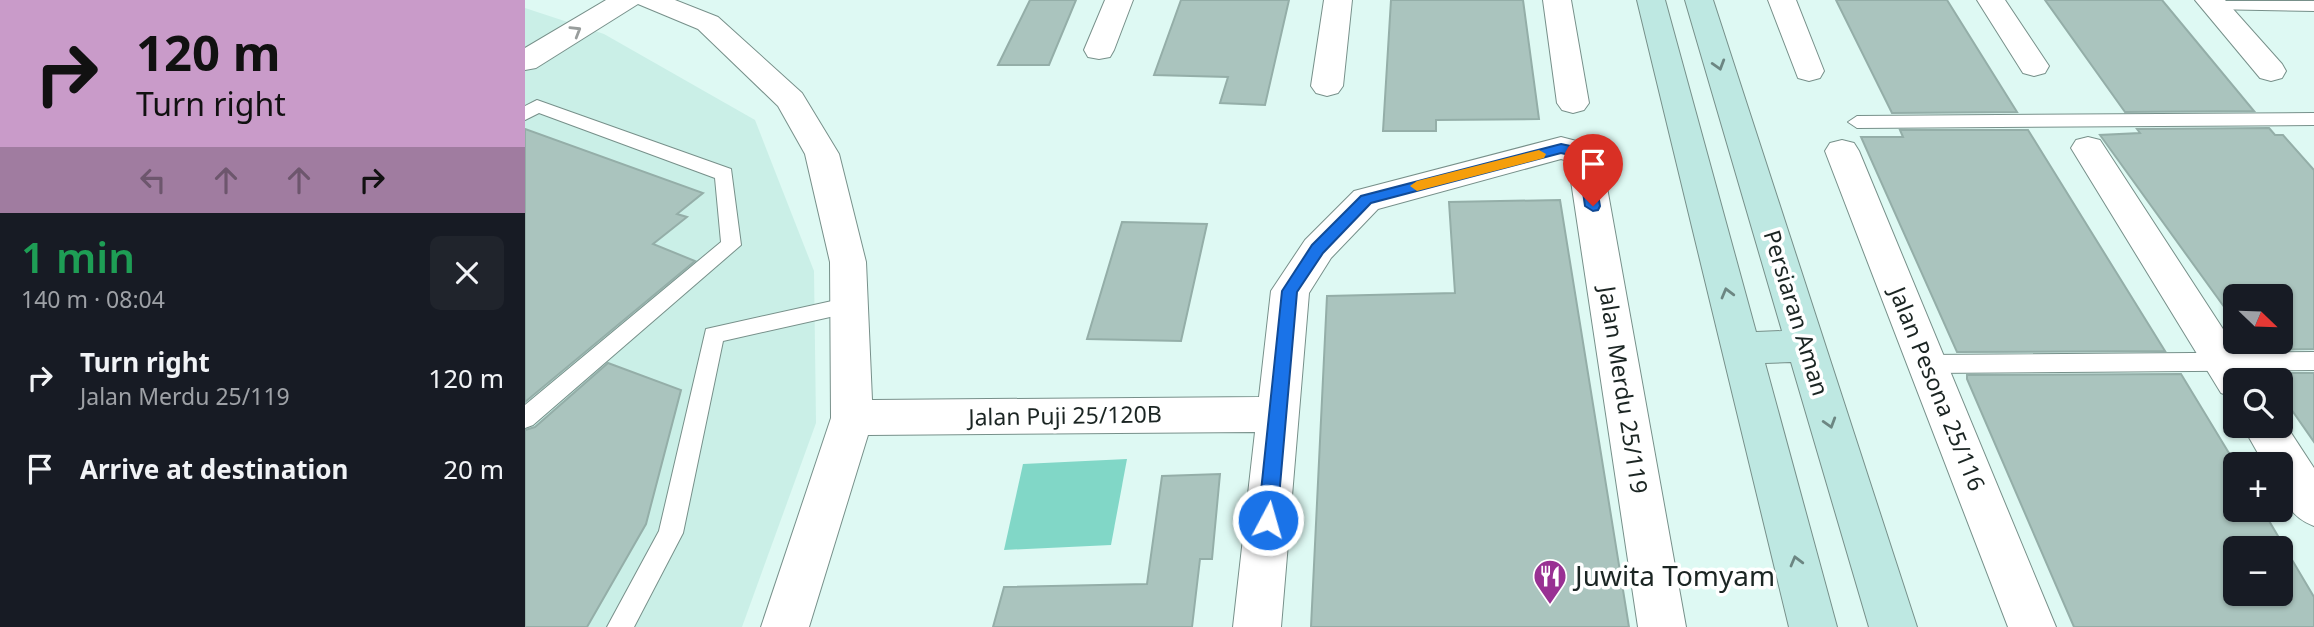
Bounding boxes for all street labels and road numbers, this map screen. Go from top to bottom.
street label: Persiaran Aman [1757,226,1837,399]
street label: Jalan Pesona 25/116 [1882,280,1993,495]
street label: Jalan Merdu 25/119 [1591,282,1656,496]
street label: Jalan Puji 25/120B [966,397,1162,433]

